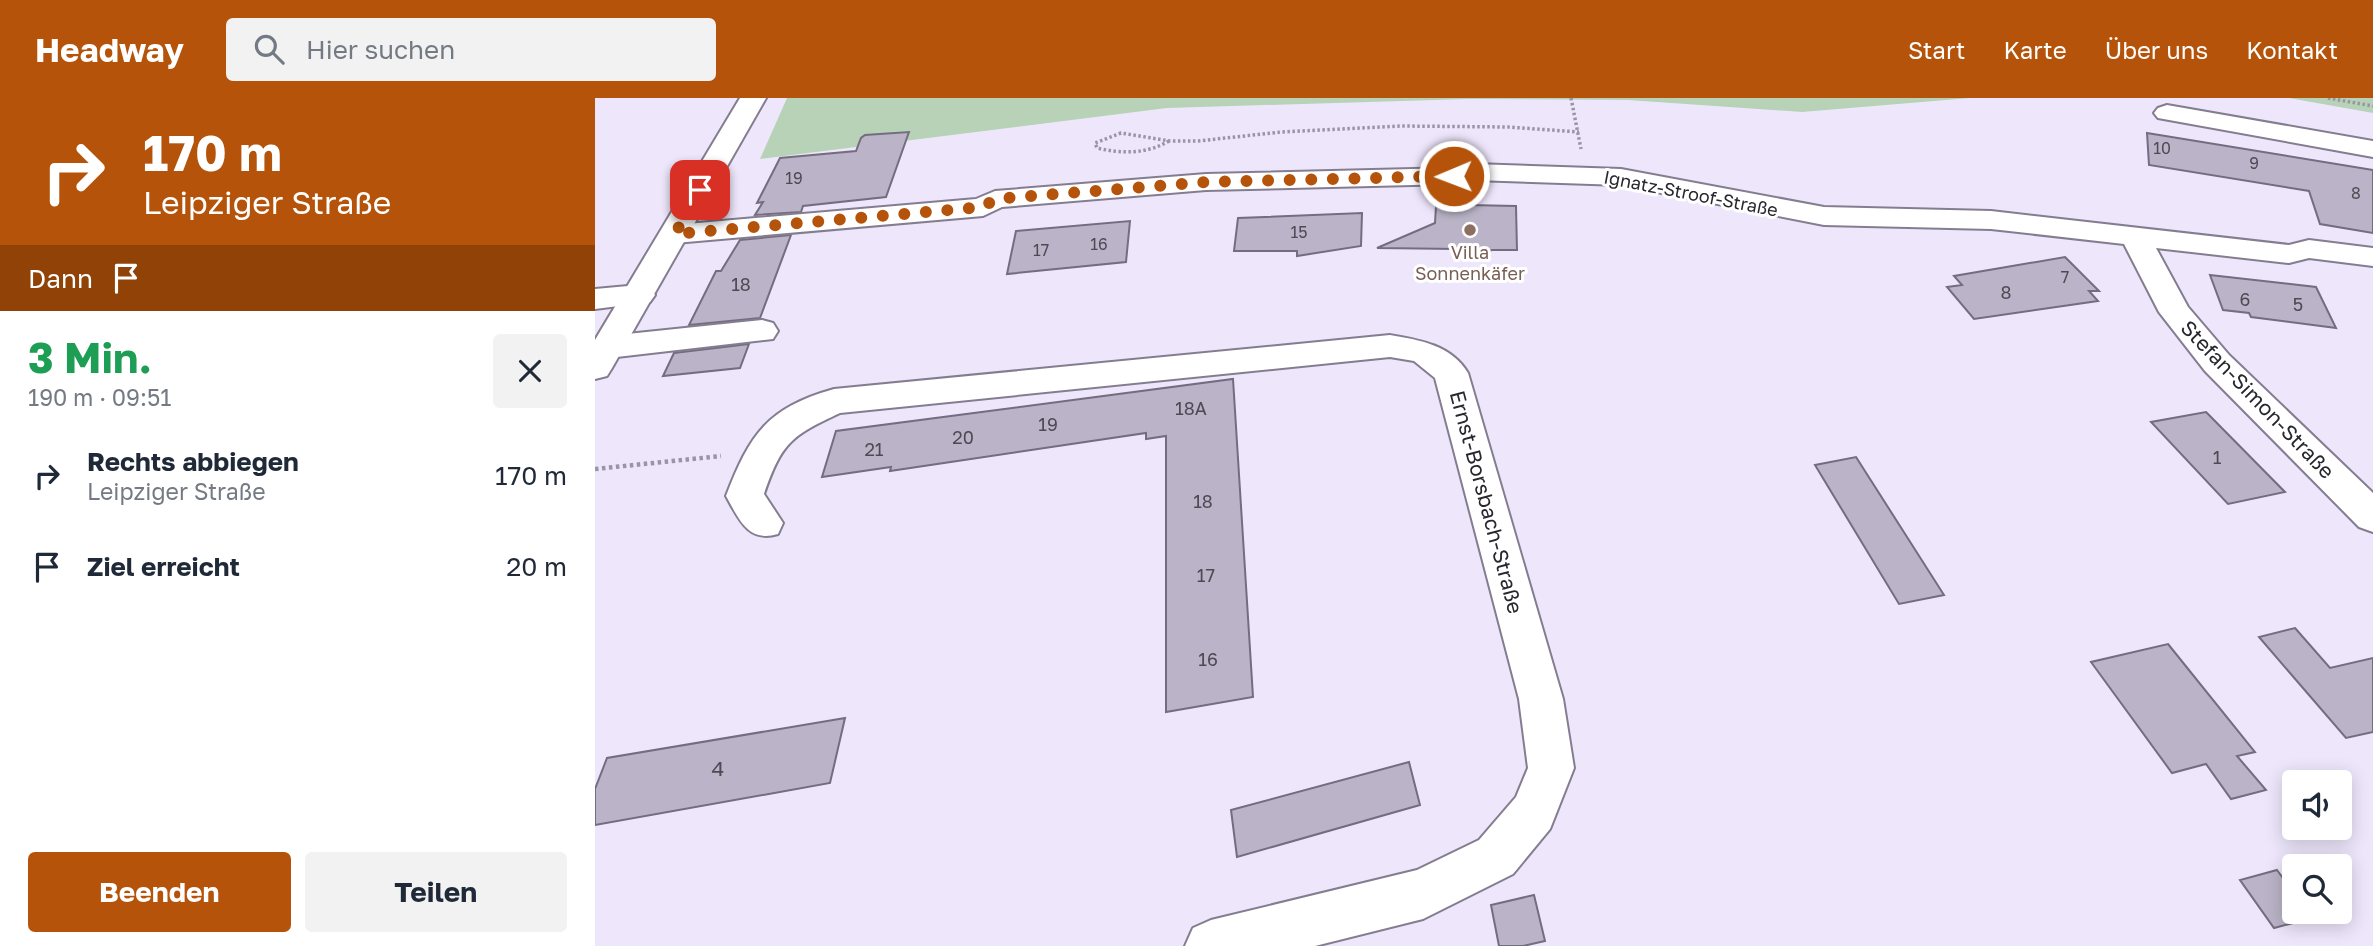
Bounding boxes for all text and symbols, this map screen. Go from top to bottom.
search box [226,18,716,81]
text: Headway [35,30,184,69]
icon: search [250,30,288,68]
text: Hier suchen [306,34,455,65]
text: Start [1908,35,1965,64]
text: Karte [2003,35,2067,64]
text: Über uns [2105,35,2208,64]
text: Kontakt [2246,35,2338,64]
text: 170 m [143,123,282,182]
icon: right [28,126,119,217]
house number: 10 [2153,138,2171,158]
position arrow [1417,139,1491,213]
house number: 9 [2249,153,2259,173]
pin [670,160,730,220]
street label: Ignatz-Stroof-Straße [1602,165,1780,221]
house number: 19 [785,168,803,188]
icon: arrive [681,171,719,209]
text: Leipziger Straße [143,183,391,221]
house number: 8 [2351,183,2361,203]
house number: 15 [1290,222,1308,242]
marker: Villa Sonnenkäfer [1462,222,1478,238]
house number: 16 [1090,234,1108,254]
house number: 17 [1033,240,1049,260]
place label: Villa Sonnenkäfer [1415,241,1525,284]
icon: arrive [107,259,145,297]
text: Dann [28,263,93,294]
house number: 7 [2061,267,2069,287]
house number: 18 [731,273,751,295]
house number: 8 [2001,281,2011,303]
house number: 6 [2240,288,2250,310]
house number: 5 [2293,293,2303,315]
street label: Stefan-Simon-Straße [2176,314,2340,484]
text: 3 Min. [28,332,152,382]
button: close [493,334,567,408]
text: 190 m · 09:51 [28,383,171,411]
street label: Ernst-Borsbach-Straße [1445,388,1529,616]
house number: 18A [1175,397,1207,419]
house number: 19 [1038,413,1058,435]
house number: 20 [952,426,974,448]
house number: 21 [864,438,884,460]
text: Rechts abbiegen [87,446,299,477]
house number: 1 [2213,446,2222,468]
icon: right [28,457,66,495]
text: 170 m [495,460,567,491]
text: Leipziger Straße [87,477,266,505]
house number: 18 [1193,490,1213,512]
icon: arrive [28,548,66,586]
text: Ziel erreicht [87,551,240,582]
text: 20 m [506,551,567,582]
house number: 17 [1197,564,1215,586]
house number: 16 [1198,648,1218,670]
house number: 4 [712,755,724,781]
map controls [2282,770,2352,924]
button: sound [2282,770,2352,840]
button: Beenden [28,852,291,932]
button: Teilen [305,852,567,932]
button: search [2282,854,2352,924]

